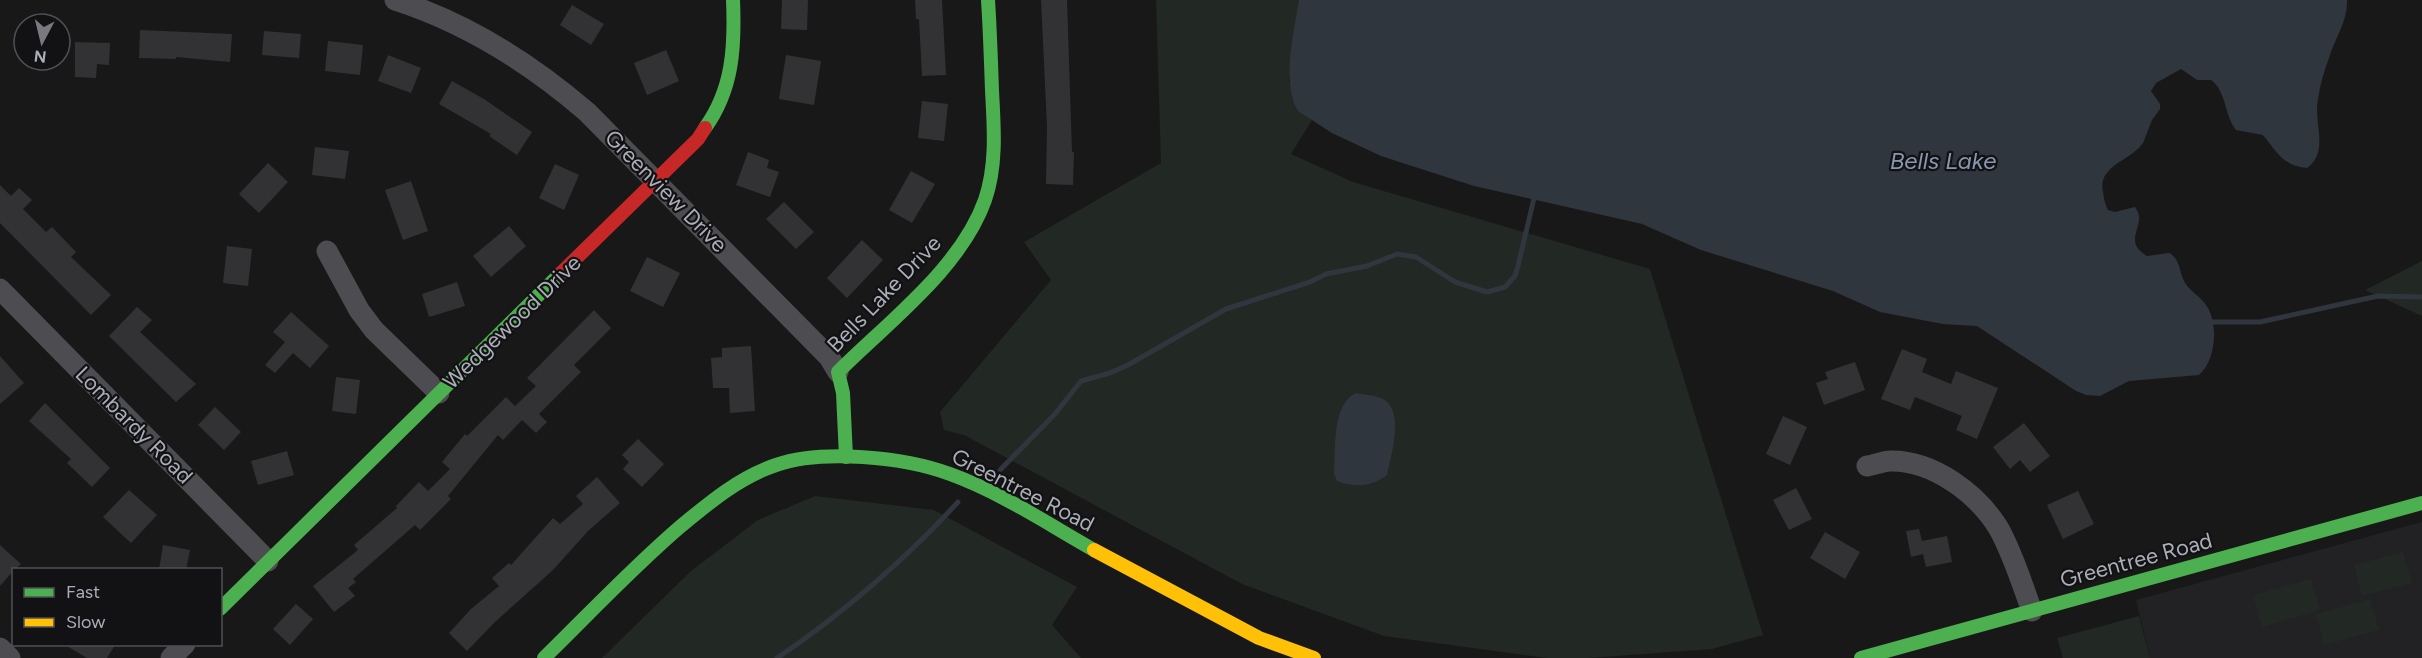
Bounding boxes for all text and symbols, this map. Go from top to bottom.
north arrow [12,12,72,72]
text: N [33,46,48,67]
street label: Greenview Drive [599,124,733,258]
water label: Bells Lake [1890,146,1996,175]
street label: Bells Lake Drive [821,230,947,358]
street label: Wedgewood Drive [437,249,587,395]
street label: Lombardy Road [70,361,198,489]
street label: Greentree Road [947,442,1099,538]
street label: Greentree Road [2057,527,2215,593]
legend [12,568,222,646]
text: Fast [66,581,100,603]
text: Slow [66,611,105,633]

